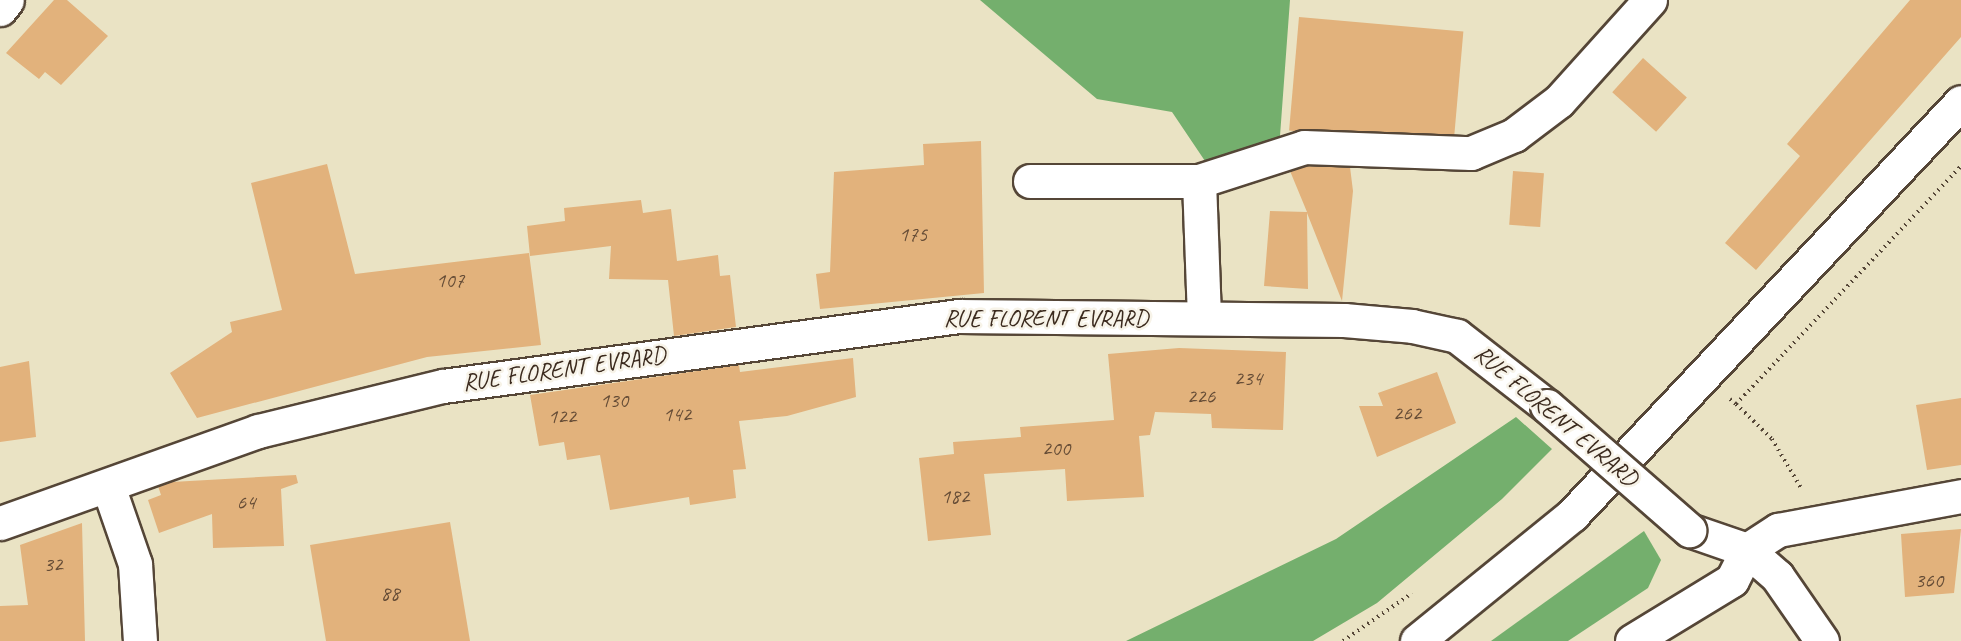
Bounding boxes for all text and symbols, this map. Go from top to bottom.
house number: 175 [899,221,927,247]
house number: 107 [436,267,464,293]
street label: RUE FLORENT EVRARD [944,305,1148,333]
street label: RUE FLORENT EVRARD [1469,339,1643,493]
street label: RUE FLORENT EVRARD [461,341,667,397]
house number: 234 [1234,365,1262,391]
house number: 226 [1187,383,1215,409]
house number: 130 [600,387,628,413]
house number: 262 [1393,400,1421,426]
house number: 142 [663,401,691,427]
house number: 122 [548,403,576,429]
house number: 200 [1042,435,1070,461]
house number: 182 [941,483,969,509]
house number: 64 [237,489,255,515]
house number: 32 [44,551,62,577]
house number: 360 [1915,567,1943,593]
house number: 88 [381,580,399,606]

